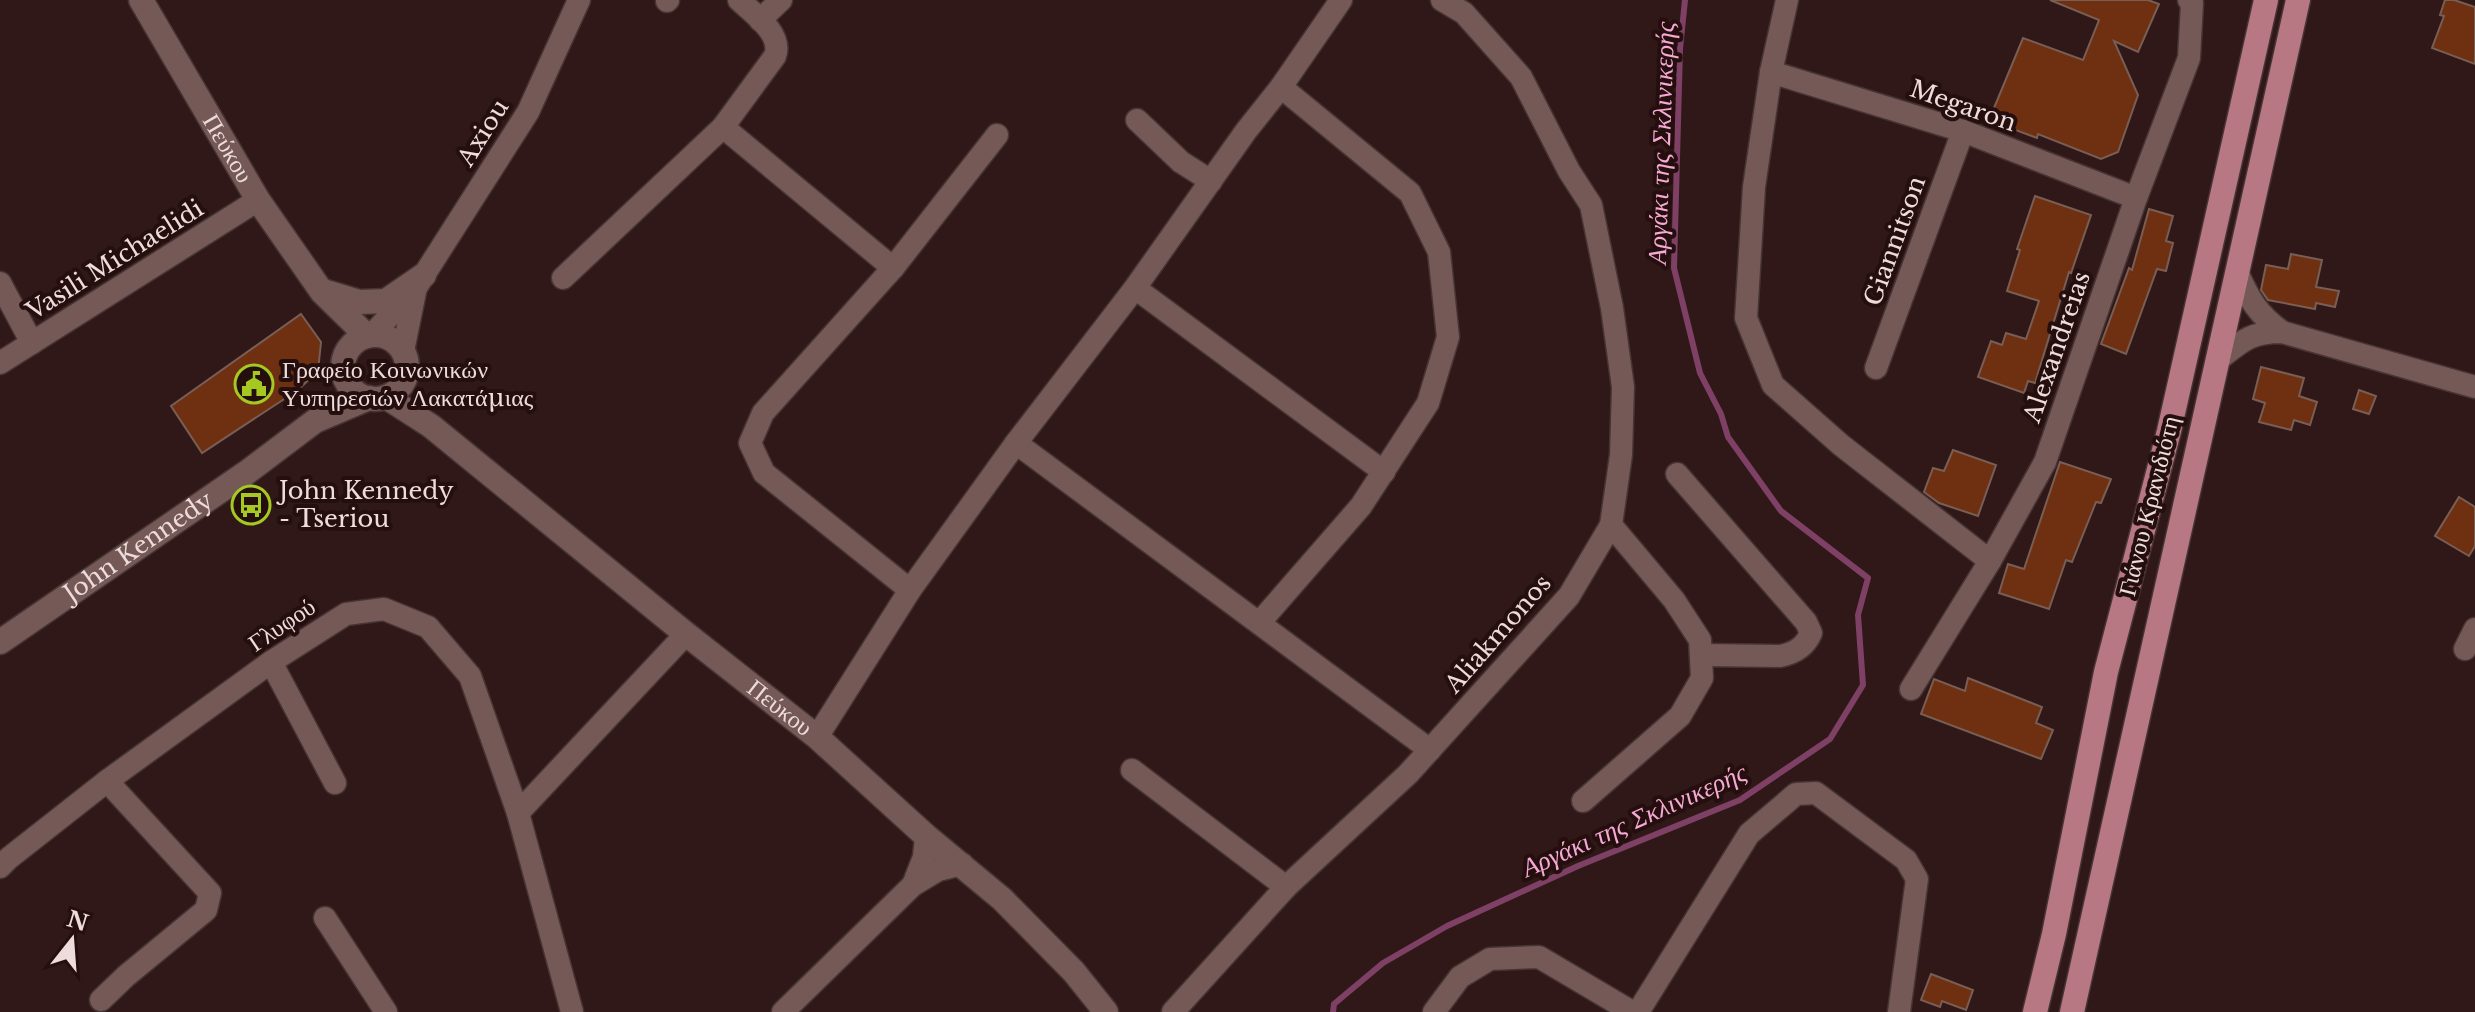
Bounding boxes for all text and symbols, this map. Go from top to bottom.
water label: Αργάκι της Σκλινικερής [1641,21,1681,267]
street label: Megaron [1906,74,2020,137]
street label: Axiou [450,94,514,172]
street label: Πεύκου [197,109,260,188]
street label: Giannitson [1858,172,1931,310]
street label: Vasili Michaelidi [20,194,208,326]
street label: Alexandreias [2017,267,2096,427]
place label: Γραφείο Κοινωνικών Υυπηρεσιών Λακατάμιας [282,355,534,412]
public building icon: Γραφείο Κοινωνικών Υυπηρεσιών Λακατάμιας [233,363,275,405]
street label: Γιάνου Κρανιδιότη [2112,413,2185,599]
place label: John Kennedy - Tseriou [276,476,454,533]
bus stop icon: John Kennedy - Tseriou [230,484,272,526]
street label: John Kennedy [56,485,219,610]
street label: Aliakmonos [1438,569,1557,699]
street label: Γλυφού [243,592,321,657]
street label: Πεύκου [742,673,819,742]
water label: Αργάκι της Σκλινικερής [1515,756,1752,885]
north arrow [32,900,112,980]
text: N [64,905,92,937]

